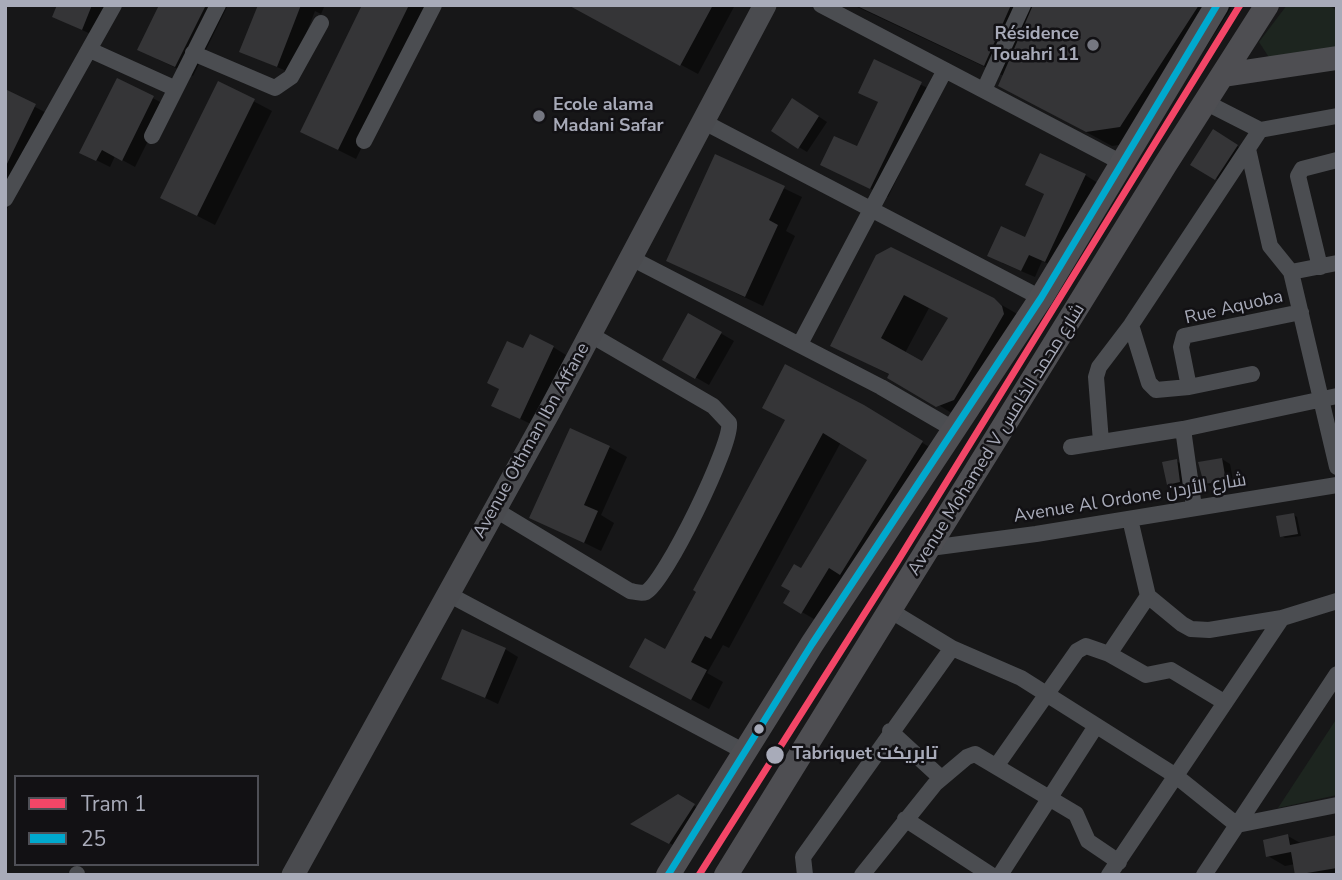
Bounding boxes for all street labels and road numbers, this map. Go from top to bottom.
street label: Rue Aquoba [1183,286,1285,330]
street label: Avenue Mohamed V شارع محمد الخامس [904,300,1090,580]
street label: Avenue Othman Ibn Affane [469,340,595,542]
street label: Avenue Al Ordone شارع الأردن [1012,470,1248,528]

